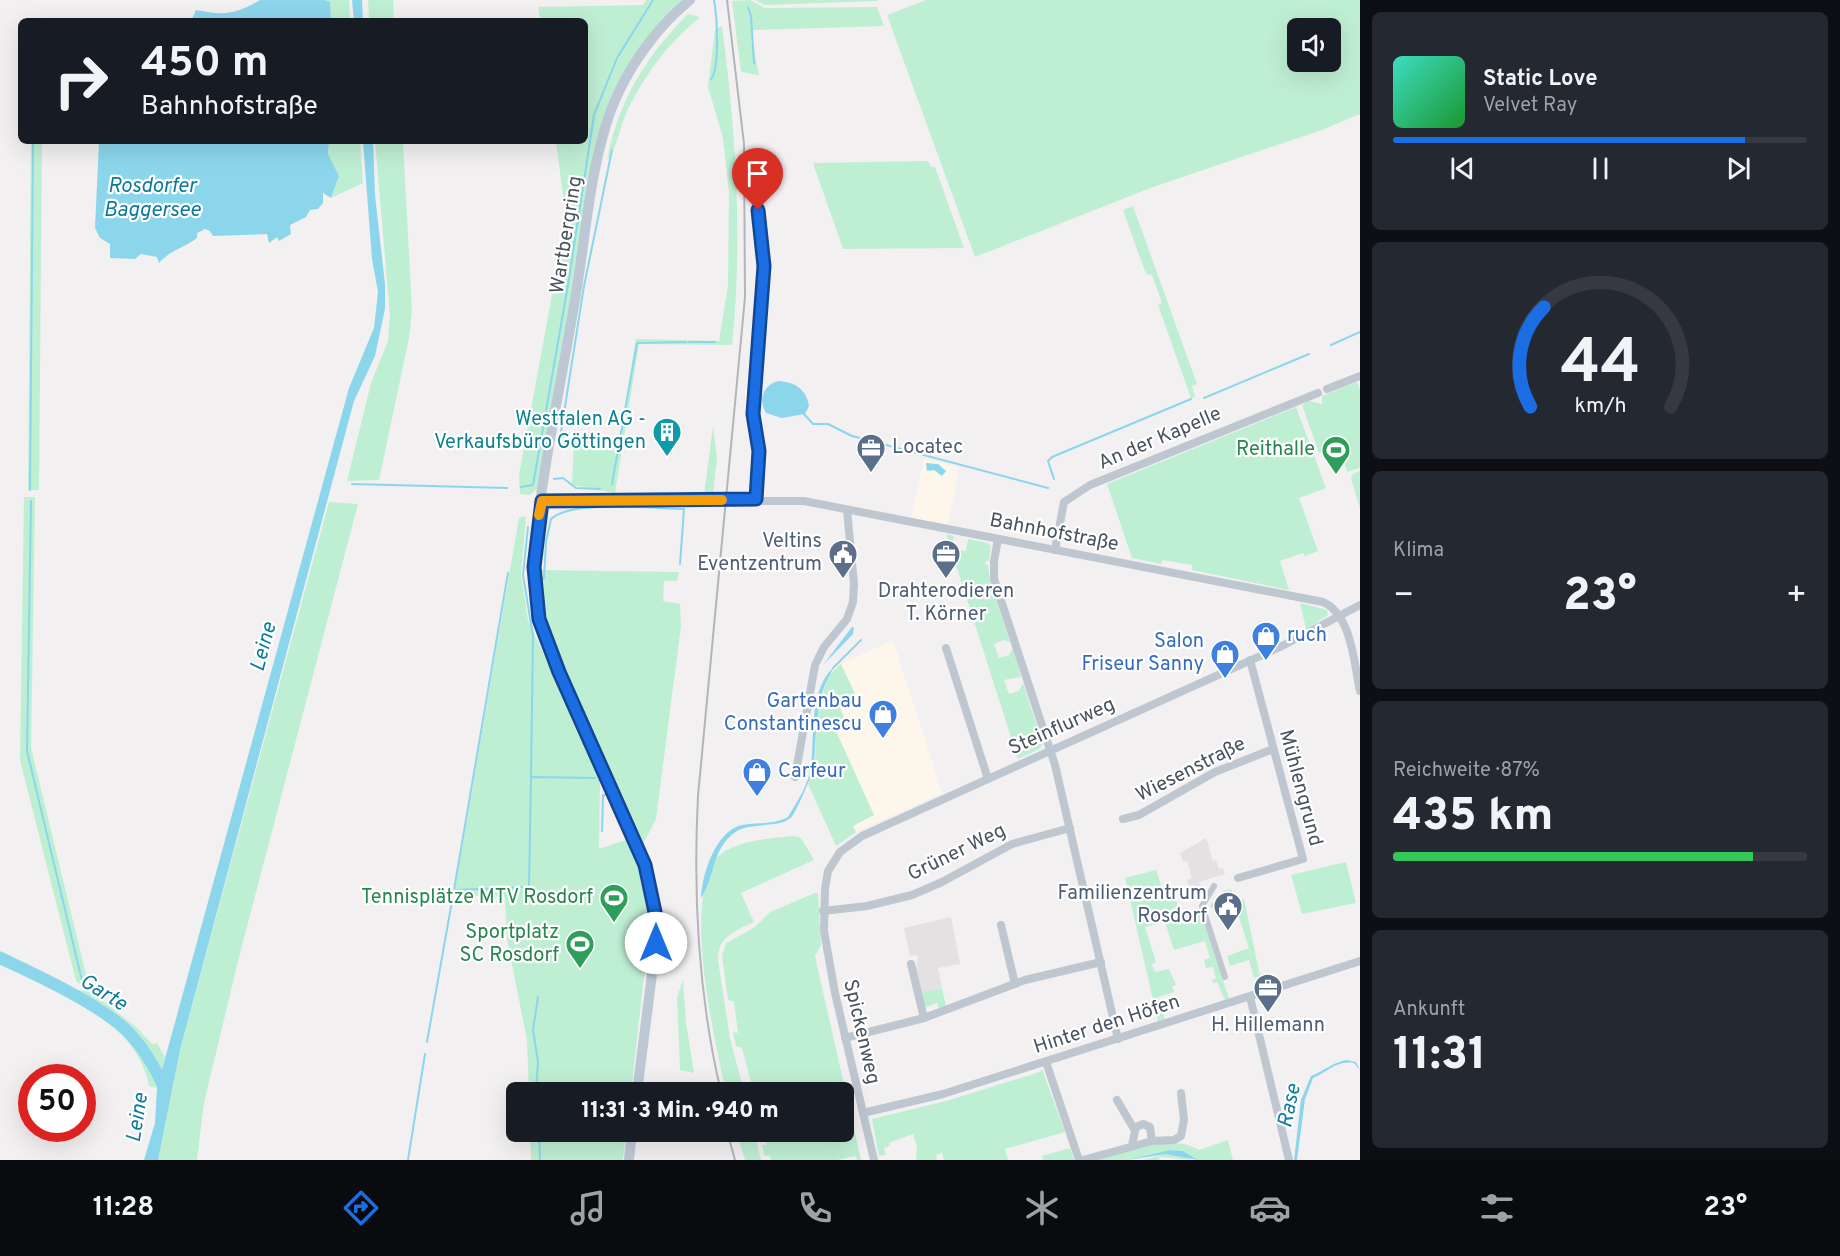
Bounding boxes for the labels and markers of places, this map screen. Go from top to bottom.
pin [732,148,783,210]
place label: Westfalen AG - Verkaufsbüro Göttingen [434,407,646,456]
building icon: Westfalen AG - Verkaufsbüro Göttingen [651,416,683,458]
office icon: Locatec [855,432,887,474]
sports icon: Reithalle [1320,434,1352,476]
place label: Locatec [892,435,963,461]
place label: Reithalle [1236,437,1315,463]
place label: Veltins Eventzentrum [697,529,822,578]
public building icon: Veltins Eventzentrum [827,538,859,580]
office icon: Drahterodieren T. Körner [930,538,962,580]
place label: Drahterodieren T. Körner [878,579,1014,628]
shop icon: ruch [1250,620,1282,662]
place label: ruch [1287,623,1327,649]
place label: Salon Friseur Sanny [1082,629,1204,678]
shop icon: Salon Friseur Sanny [1209,638,1241,680]
place label: Gartenbau Constantinescu [724,689,862,738]
shop icon: Gartenbau Constantinescu [867,698,899,740]
shop icon: Carfeur [741,756,773,798]
place label: Carfeur [778,759,846,785]
place label: Familienzentrum Rosdorf [1058,881,1207,930]
sports icon: Tennisplätze MTV Rosdorf [598,882,630,924]
place label: Tennisplätze MTV Rosdorf [361,885,593,911]
public building icon: Familienzentrum Rosdorf [1212,890,1244,932]
place label: Sportplatz SC Rosdorf [460,920,559,969]
sports icon: Sportplatz SC Rosdorf [564,928,596,970]
office icon: H. Hillemann [1252,972,1284,1014]
place label: H. Hillemann [1211,1013,1325,1039]

